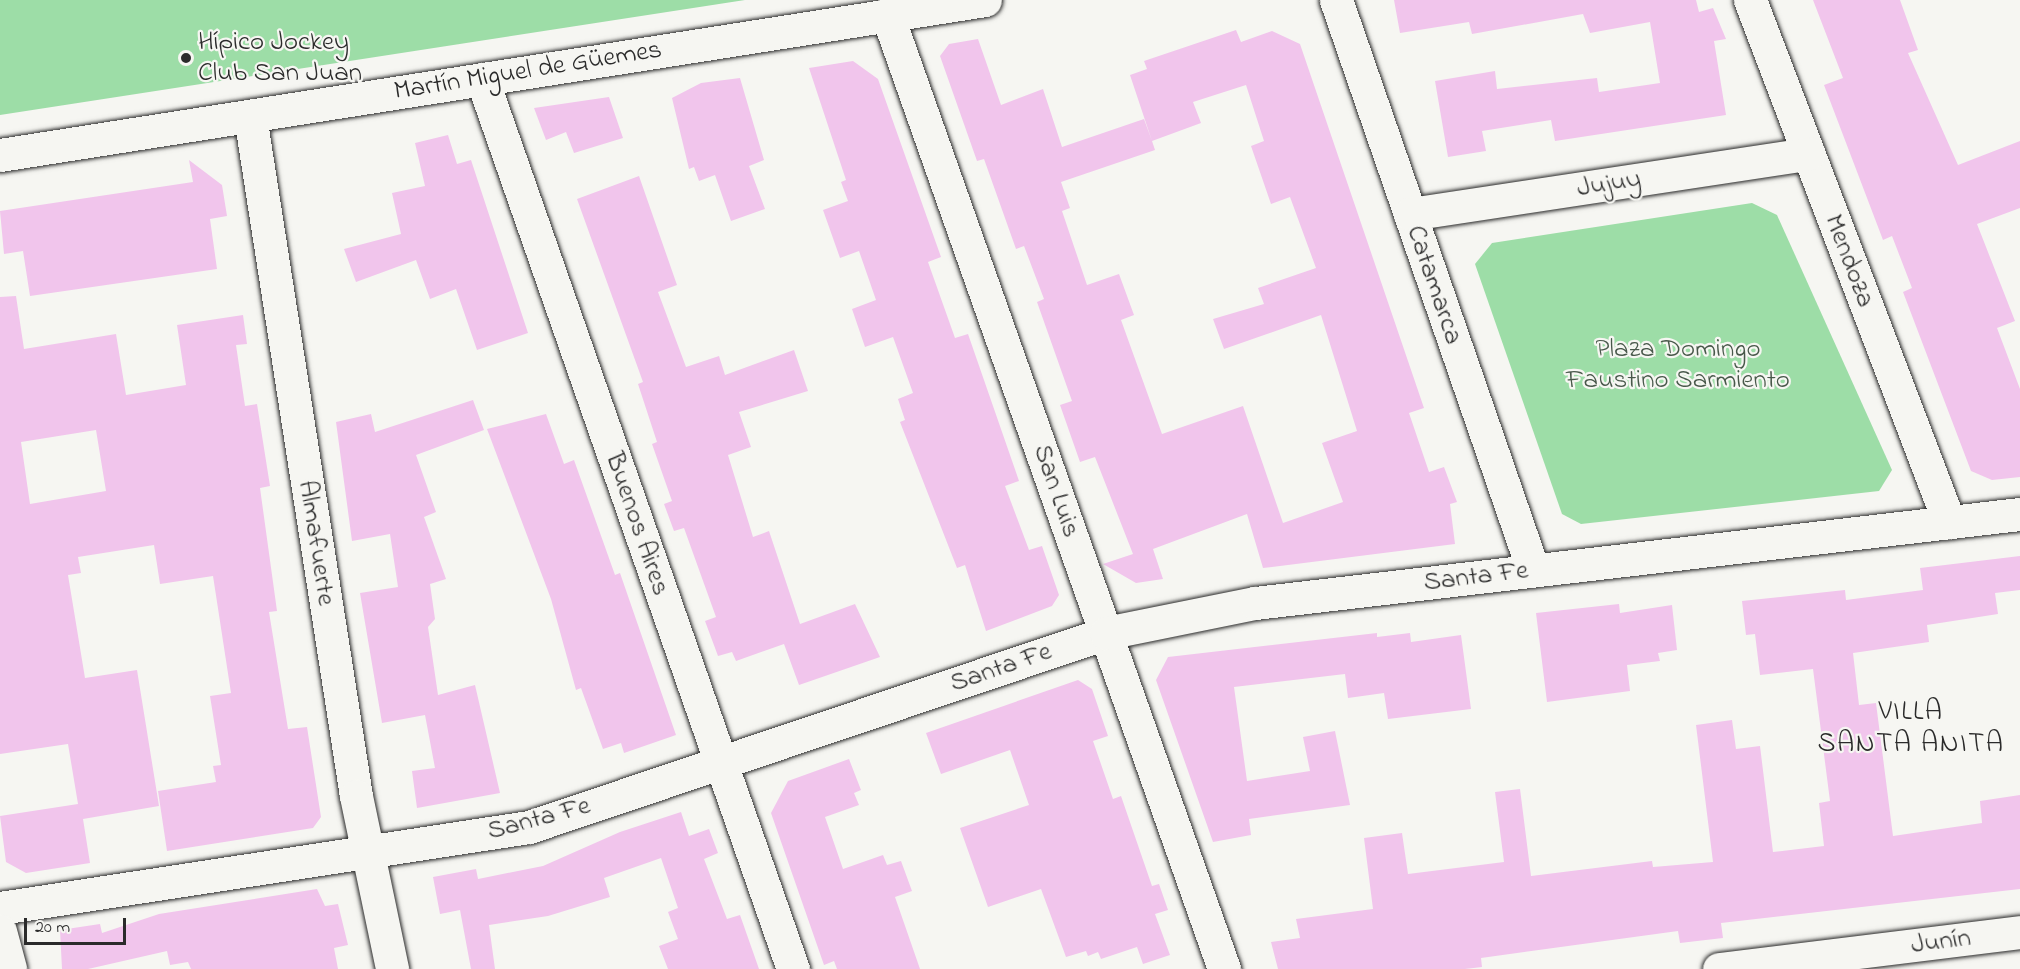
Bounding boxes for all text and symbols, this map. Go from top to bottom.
place label: Hípico Jockey Club San Juan [198,26,362,89]
street label: Martín Miguel de Güemes [392,34,664,108]
marker: Hípico Jockey Club San Juan [179,51,193,65]
street label: Jujuy [1575,163,1643,205]
street label: Mendoza [1817,210,1881,312]
street label: Catamarca [1399,221,1469,349]
park label: Plaza Domingo Faustino Sarmiento [1566,333,1790,396]
street label: San Luis [1025,440,1087,542]
street label: Buenos Aires [597,448,677,600]
street label: Almafuerte [290,478,342,608]
street label: Santa Fe [1422,555,1530,599]
street label: Santa Fe [946,636,1056,700]
district label: VILLA SANTA ANITA [1818,696,2004,762]
street label: Santa Fe [484,790,594,848]
scale bar [27,906,129,944]
text: 20 m [35,915,70,941]
street label: Junín [1909,922,1973,962]

